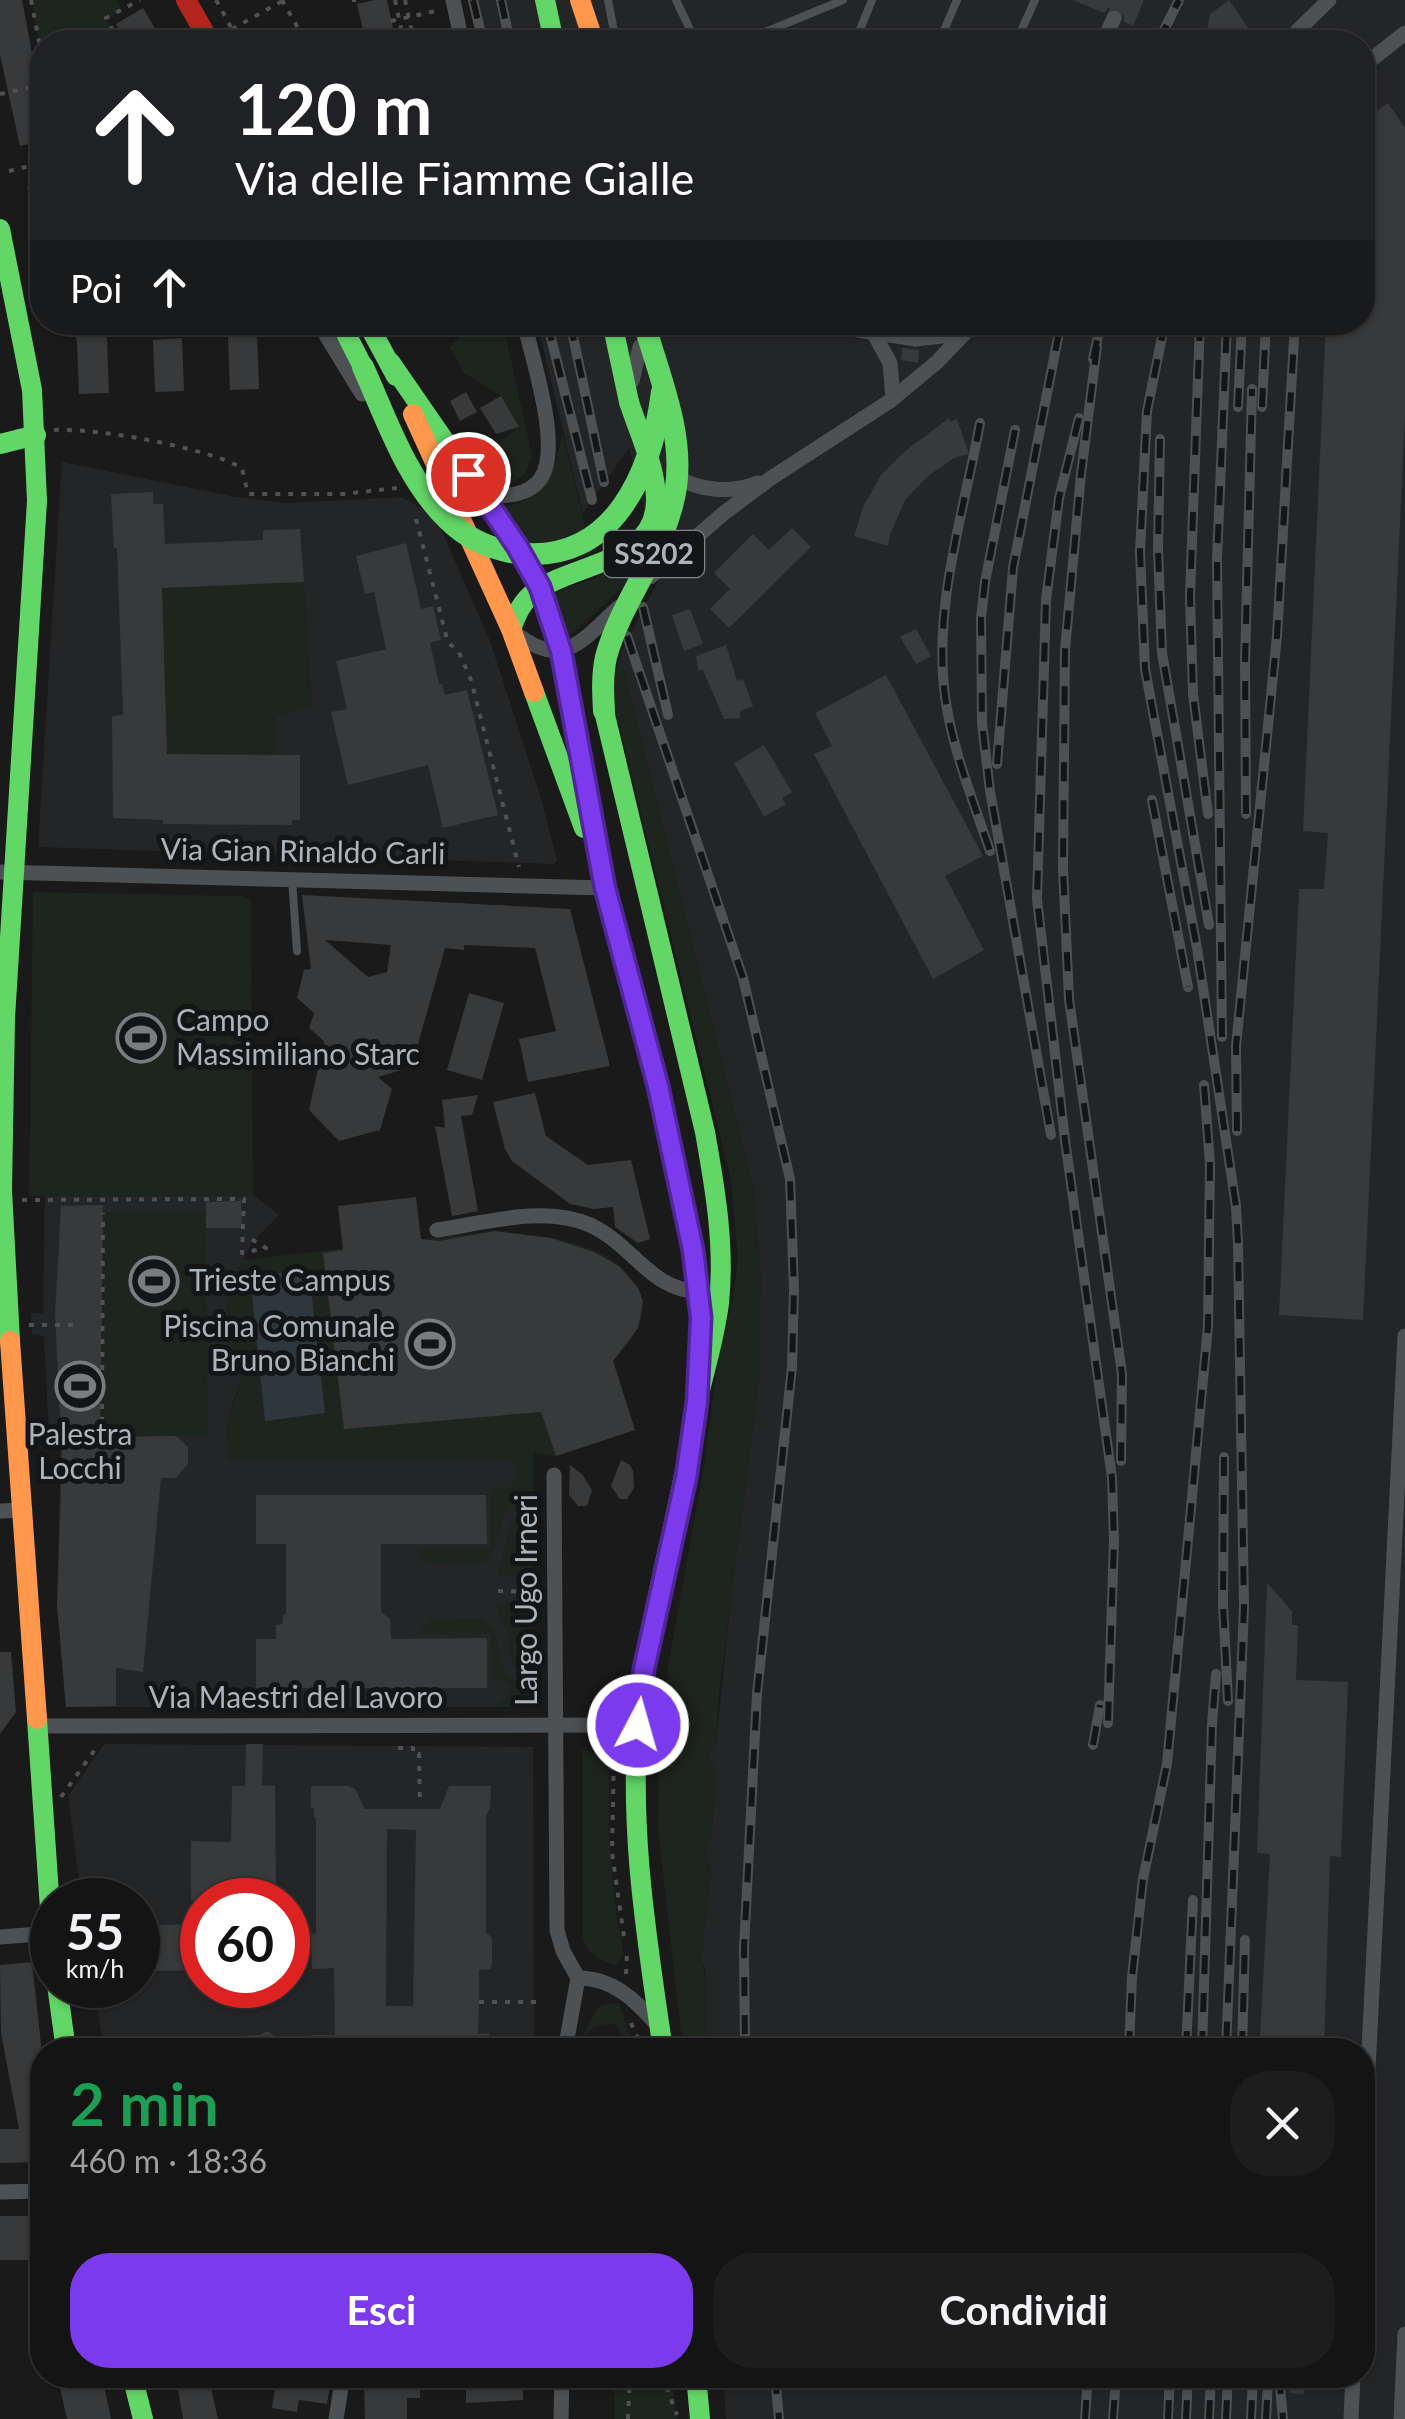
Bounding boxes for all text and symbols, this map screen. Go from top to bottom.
text: 120 m [235,66,432,150]
icon: ahead [70,70,200,200]
text: Via delle Fiamme Gialle [235,151,694,205]
icon: ahead [142,260,197,315]
text: Poi [70,265,122,311]
pin [426,432,511,517]
icon: arrive [441,447,496,502]
road number: SS202 [604,531,704,577]
street label: Via Gian Rinaldo Carli [160,830,446,870]
place label: Campo Massimiliano Starc [176,1001,420,1071]
sports icon: Campo Massimiliano Starc [115,1012,167,1064]
sports icon: Trieste Campus [128,1255,180,1307]
place label: Trieste Campus [189,1261,391,1297]
place label: Piscina Comunale Bruno Bianchi [163,1307,395,1377]
sports icon: Piscina Comunale Bruno Bianchi [404,1318,456,1370]
sports icon: Palestra Locchi [54,1360,106,1412]
place label: Palestra Locchi [28,1415,132,1485]
street label: Largo Ugo Irneri [507,1494,543,1706]
position arrow [586,1673,690,1777]
street label: Via Maestri del Lavoro [149,1678,443,1714]
speed limit sign: 60 [180,1878,310,2008]
text: 55 [66,1901,124,1961]
text: km/h [66,1953,124,1983]
text: 2 min [70,2067,219,2139]
button: close [1230,2071,1335,2176]
text: 460 m · 18:36 [70,2141,267,2180]
button: Esci [70,2253,693,2368]
button: Condividi [713,2253,1335,2368]

